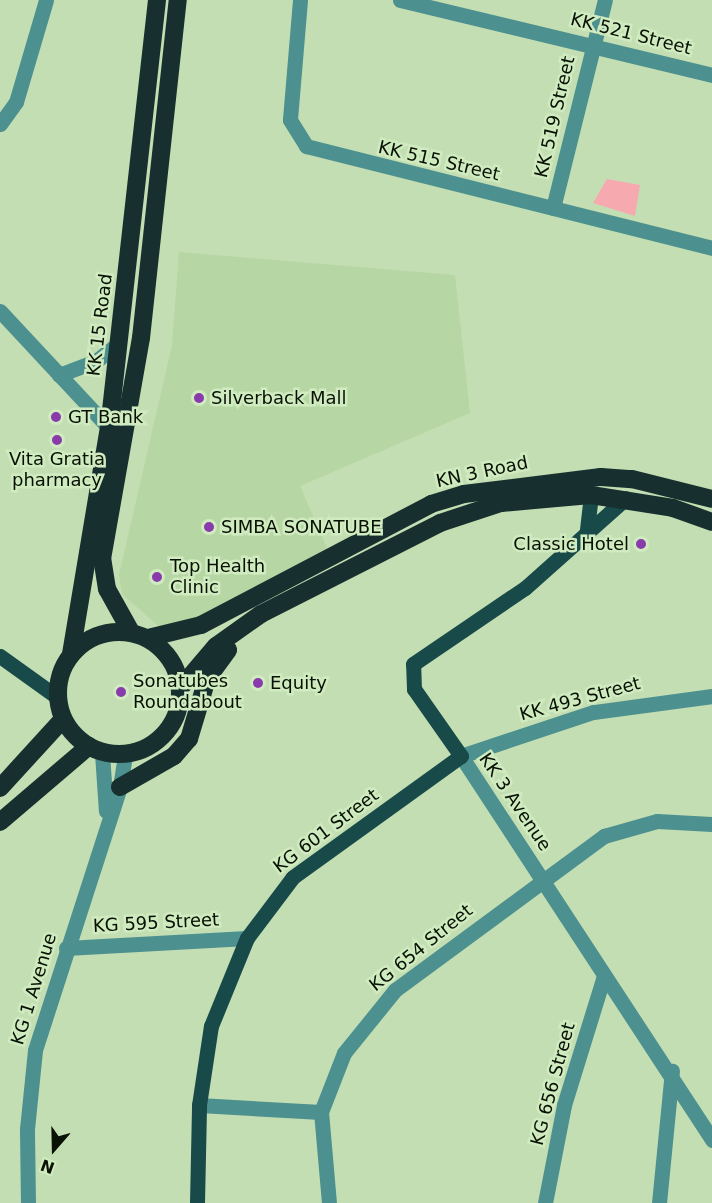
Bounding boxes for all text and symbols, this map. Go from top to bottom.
street label: KK 521 Street [568,9,694,59]
street label: KK 519 Street [531,54,579,180]
street label: KK 515 Street [376,137,502,185]
street label: KK 15 Road [83,273,117,377]
place label: Silverback Mall [211,387,347,409]
marker: Silverback Mall [192,391,206,405]
place label: GT Bank [68,406,143,428]
marker: GT Bank [49,410,63,424]
marker: Vita Gratia pharmacy [50,433,64,447]
place label: Vita Gratia pharmacy [9,449,105,492]
street label: KN 3 Road [434,452,530,492]
place label: SIMBA SONATUBE [221,516,382,538]
marker: SIMBA SONATUBE [202,520,216,534]
place label: Classic Hotel [513,533,629,555]
marker: Classic Hotel [634,537,648,551]
place label: Top Health Clinic [170,556,265,598]
marker: Top Health Clinic [148,568,166,586]
place label: Sonatubes Roundabout [133,671,242,714]
place label: Equity [270,672,327,694]
street label: KK 493 Street [517,673,643,725]
marker: Equity [251,676,265,690]
marker: Sonatubes Roundabout [114,685,128,699]
street label: KK 3 Avenue [474,749,556,855]
street label: KG 601 Street [269,784,383,878]
street label: KG 654 Street [365,900,477,996]
street label: KG 595 Street [92,909,220,937]
street label: KG 1 Avenue [7,931,61,1047]
street label: KG 656 Street [526,1020,580,1148]
north arrow [24,1119,84,1179]
text: N [38,1155,57,1178]

